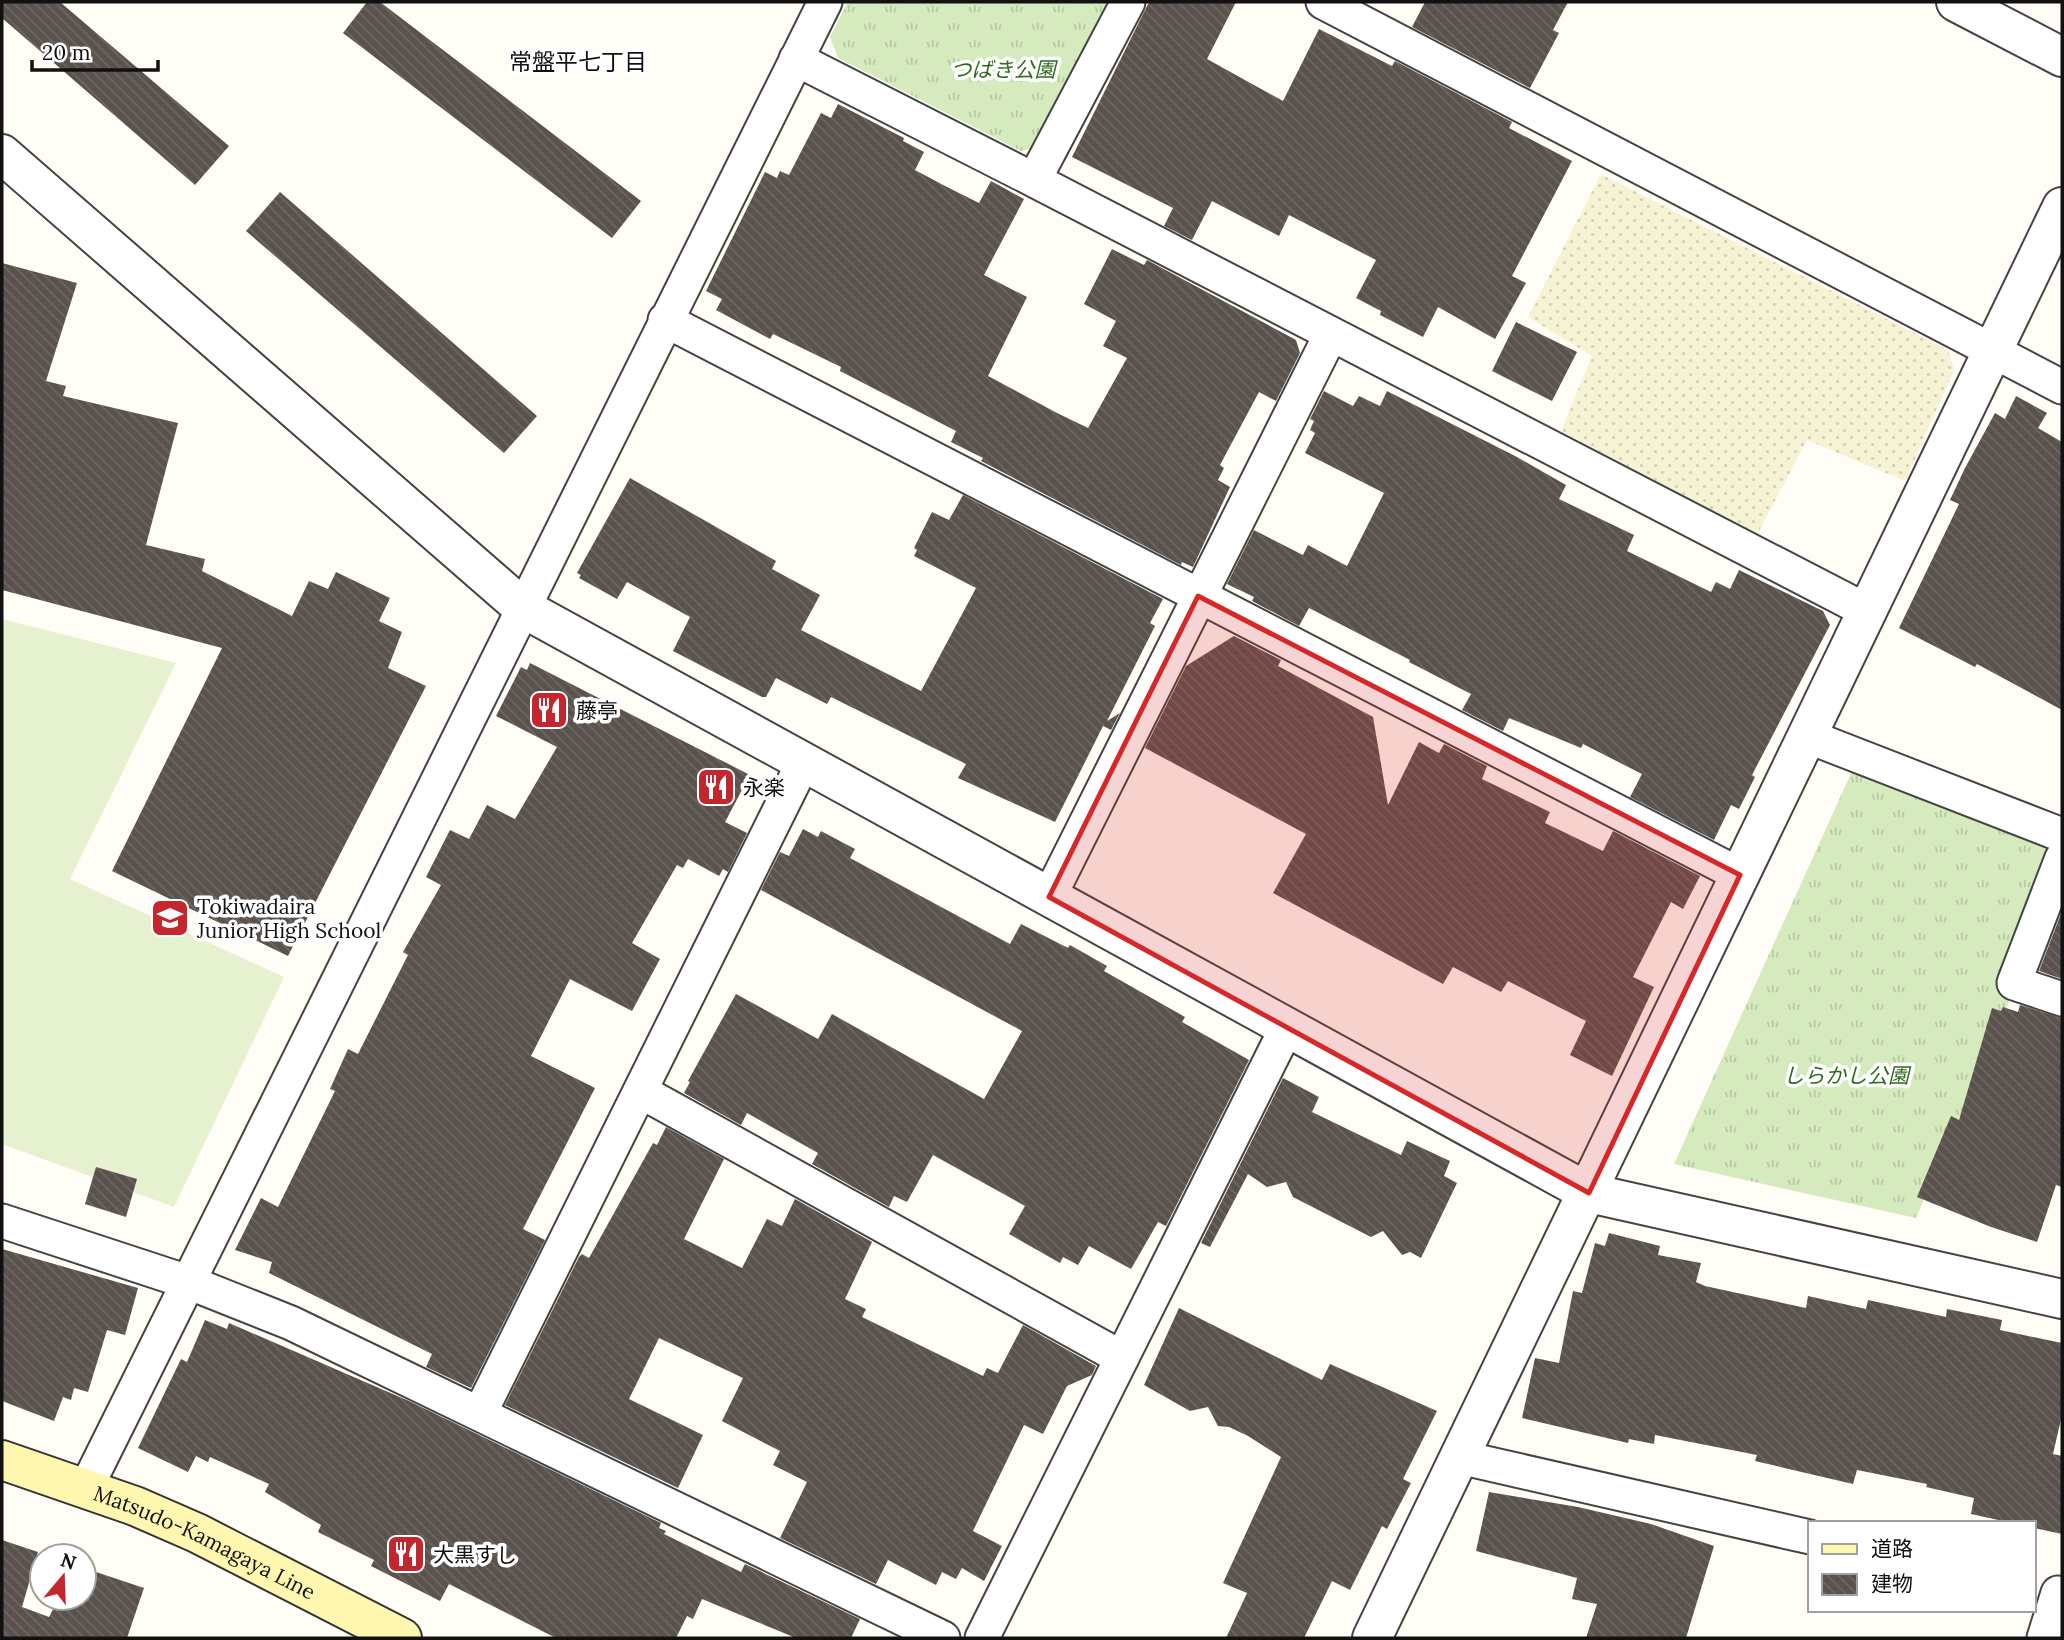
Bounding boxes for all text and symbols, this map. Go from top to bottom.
scale bar [32,28,158,72]
text: 20 m [42,39,91,66]
district label: 常盤平七丁目 [509,47,647,76]
park label: つばき公園 [951,56,1058,83]
restaurant icon: 藤亭 [528,689,570,731]
place label: 藤亭 [576,697,618,724]
restaurant icon: 永楽 [695,766,737,808]
place label: 永楽 [743,774,785,801]
place label: Tokiwadaira Junior High School [196,893,381,944]
school or university icon: Tokiwadaira Junior High School [149,897,191,939]
park label: しらかし公園 [1783,1062,1912,1089]
street label: Matsudo-Kamagaya Line [90,1479,320,1605]
legend [1808,1521,2036,1612]
restaurant icon: 大黒すし [385,1533,427,1575]
text: 道路 [1871,1535,1913,1562]
place label: 大黒すし [433,1541,517,1568]
north arrow [28,1542,98,1612]
text: N [58,1547,80,1575]
text: 建物 [1871,1570,1913,1597]

